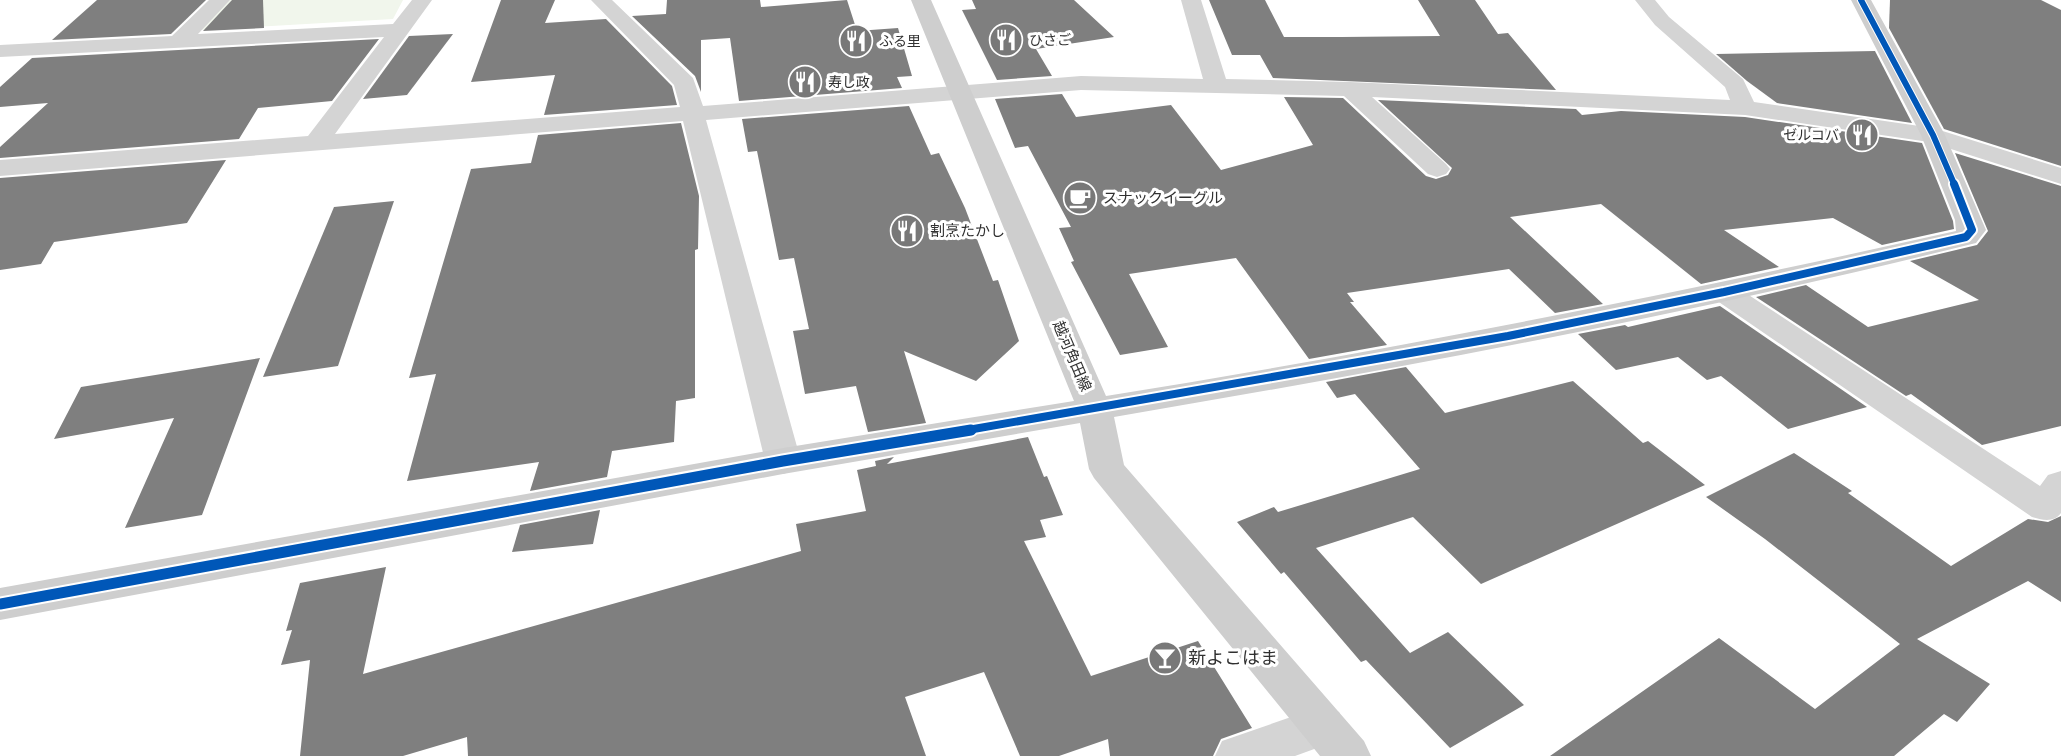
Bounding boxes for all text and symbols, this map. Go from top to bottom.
restaurant icon: ひさご [988,22,1024,58]
restaurant icon: ふる里 [838,23,874,59]
place label: ひさご [1029,31,1071,49]
place label: ふる里 [879,32,921,50]
restaurant icon: 寿し政 [787,64,823,100]
place label: 寿し政 [828,73,870,91]
restaurant icon: ゼルコバ [1844,117,1880,153]
place label: ゼルコバ [1783,126,1839,144]
cafe icon: スナックイーグル [1062,180,1098,216]
place label: スナックイーグル [1103,188,1223,207]
restaurant icon: 割烹たかし [889,213,925,249]
place label: 割烹たかし [930,221,1005,240]
street label: 越河角田線 [1049,317,1096,394]
bar icon: 新よこはま [1147,640,1183,676]
place label: 新よこはま [1188,646,1278,669]

